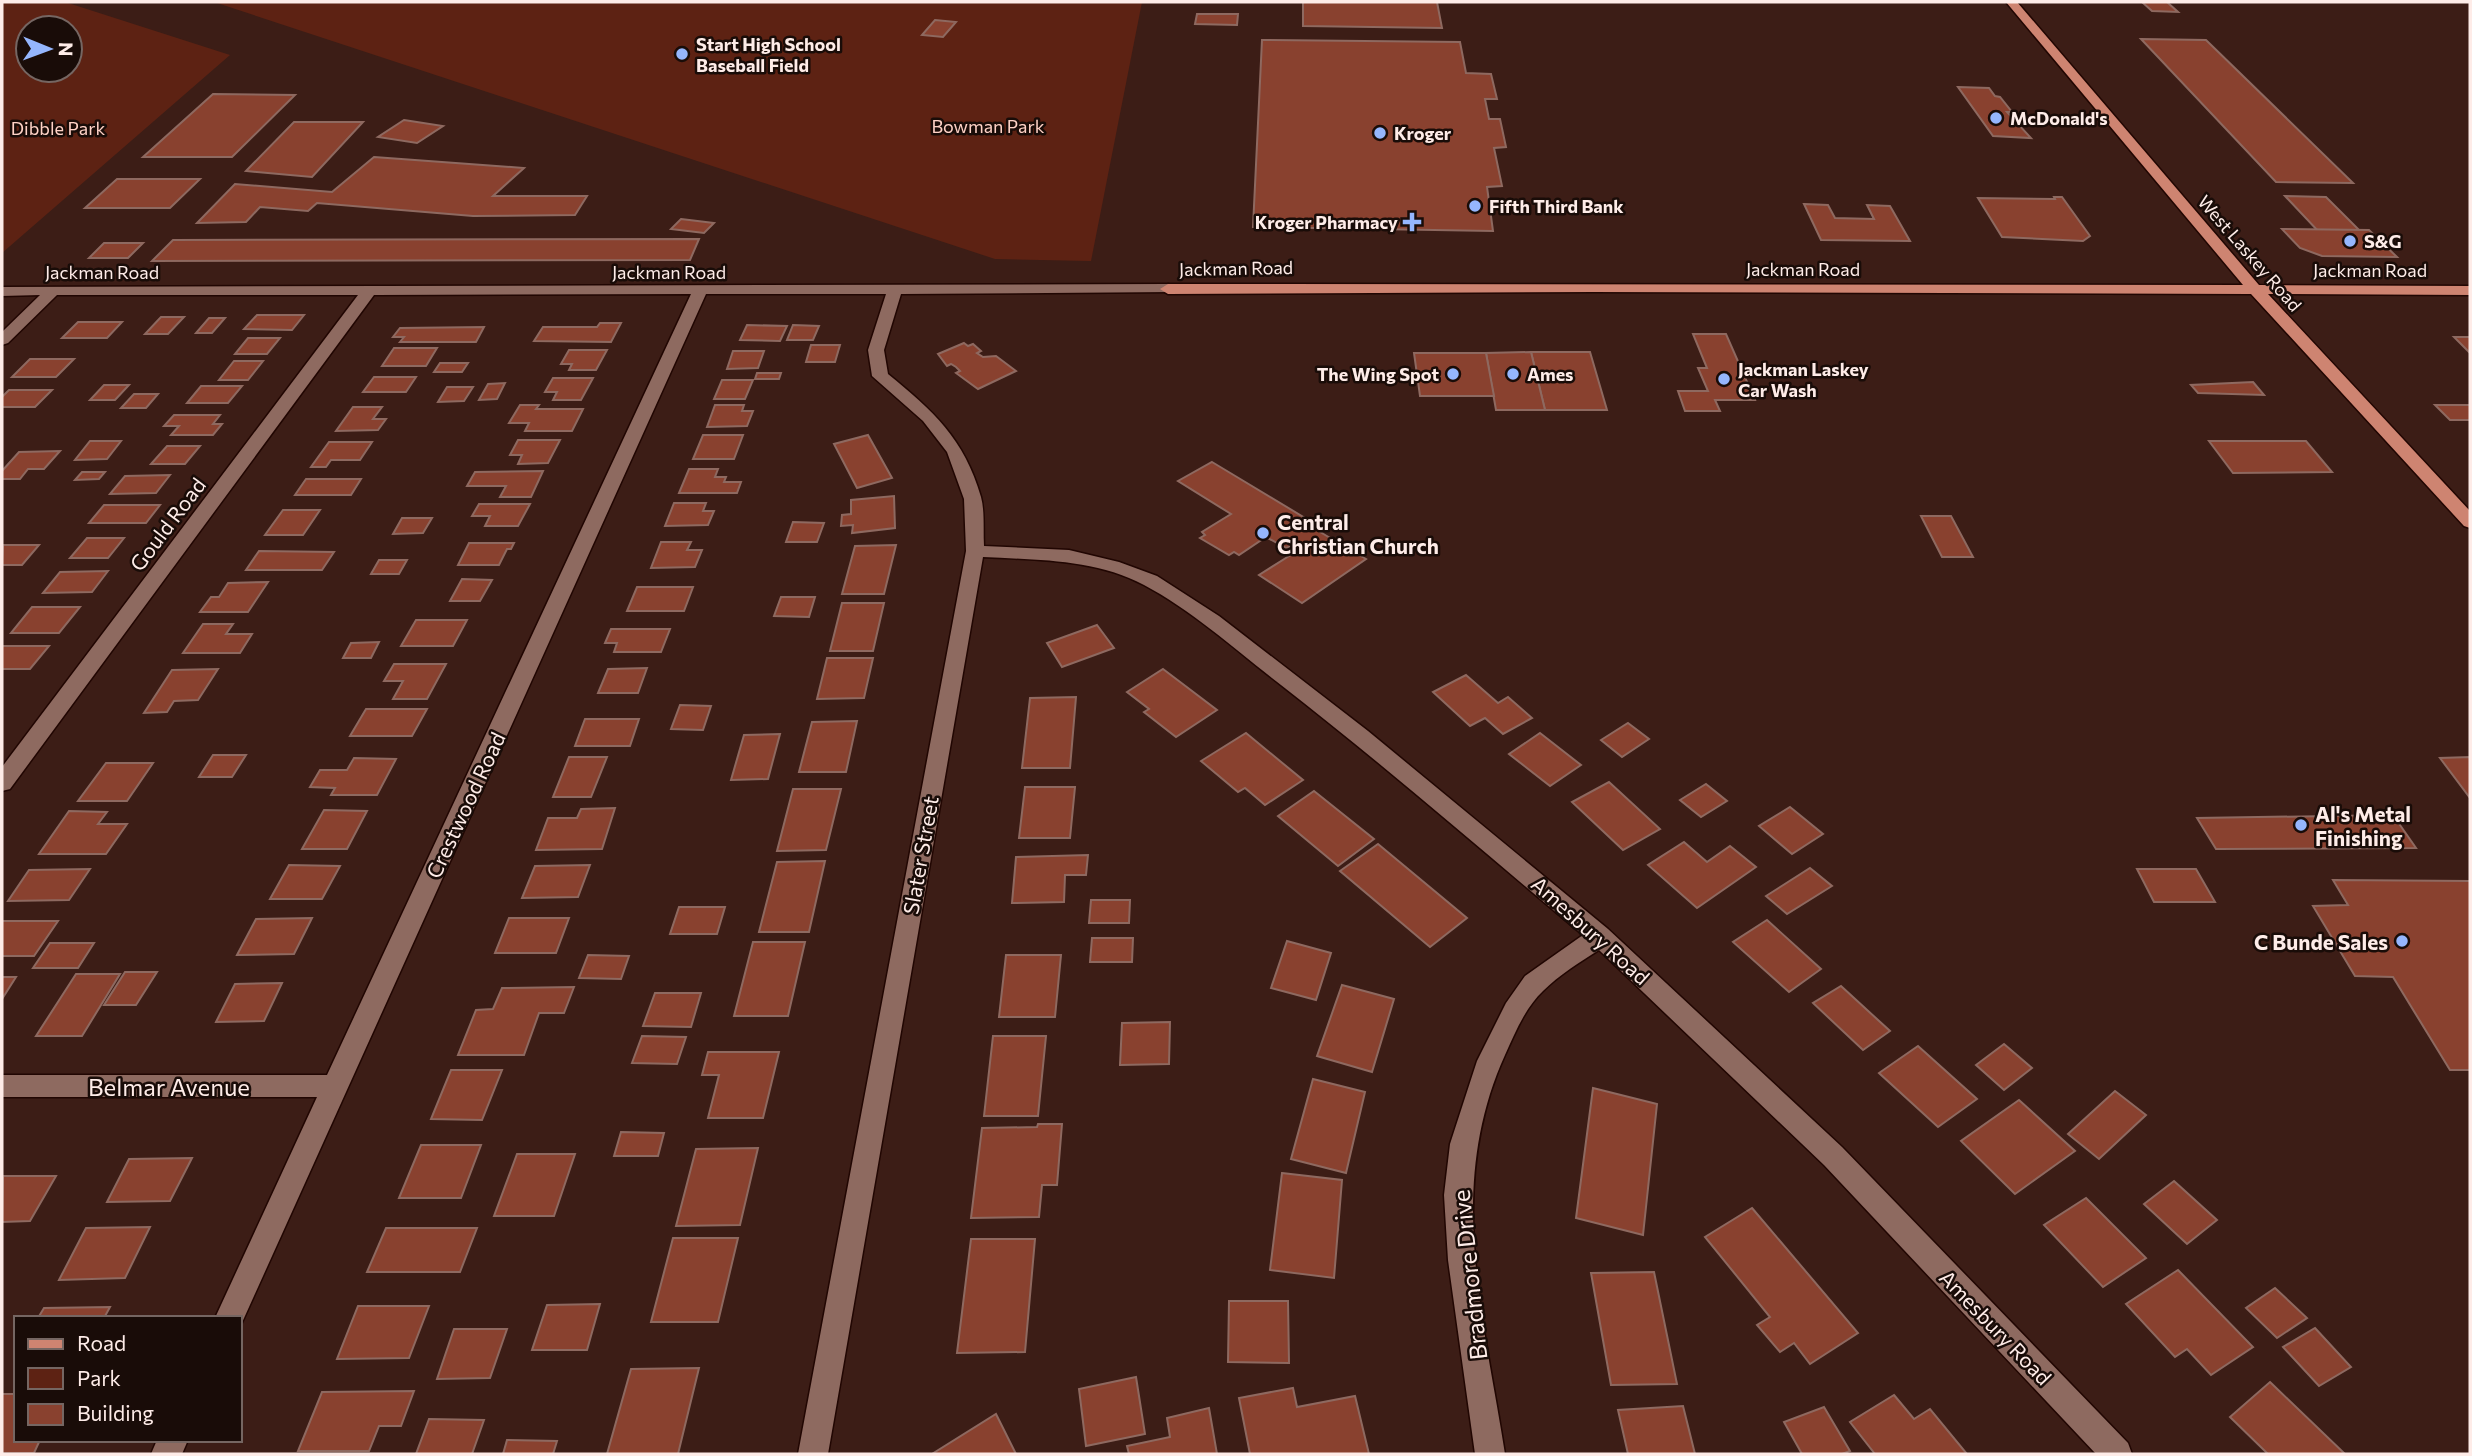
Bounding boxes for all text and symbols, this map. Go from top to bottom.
north arrow [14,14,84,84]
place label: Start High School Baseball Field [696,33,841,76]
text: N [55,42,78,57]
marker: Start High School Baseball Field [674,46,690,62]
place label: McDonald's [2010,107,2108,129]
marker: McDonald's [1988,110,2004,126]
park label: Bowman Park [931,115,1045,137]
park label: Dibble Park [11,117,105,139]
place label: Kroger [1394,122,1452,144]
marker: Kroger [1372,125,1388,141]
street label: West Laskey Road [2194,190,2306,316]
place label: Fifth Third Bank [1489,195,1624,217]
marker: Fifth Third Bank [1467,198,1483,214]
place label: Kroger Pharmacy [1255,211,1398,233]
marker: Kroger Pharmacy [1404,214,1420,230]
place label: S&G [2364,230,2402,252]
marker: S&G [2342,233,2358,249]
street label: Jackman Road [1179,256,1293,280]
street label: Jackman Road [1746,258,1860,280]
street label: Jackman Road [2313,259,2427,281]
street label: Jackman Road [45,261,159,283]
street label: Jackman Road [612,261,726,283]
place label: Jackman Laskey Car Wash [1738,358,1869,401]
place label: The Wing Spot [1317,363,1439,385]
place label: Ames [1527,363,1574,385]
marker: The Wing Spot [1445,366,1461,382]
marker: Ames [1505,366,1521,382]
marker: Jackman Laskey Car Wash [1716,371,1732,387]
street label: Gould Road [124,472,210,576]
place label: Central Christian Church [1277,509,1439,558]
marker: Central Christian Church [1255,525,1271,541]
street label: Crestwood Road [420,728,510,882]
street label: Slater Street [897,794,943,916]
place label: Al's Metal Finishing [2315,801,2411,850]
marker: Al's Metal Finishing [2293,817,2309,833]
street label: Amesbury Road [1527,871,1655,989]
place label: C Bunde Sales [2254,929,2388,954]
marker: C Bunde Sales [2394,933,2410,949]
street label: Belmar Avenue [88,1072,250,1101]
street label: Bradmore Drive [1446,1188,1492,1362]
street label: Amesbury Road [1935,1264,2057,1390]
legend [14,1316,242,1442]
text: Road [77,1330,126,1355]
text: Park [77,1365,121,1390]
text: Building [77,1400,154,1425]

